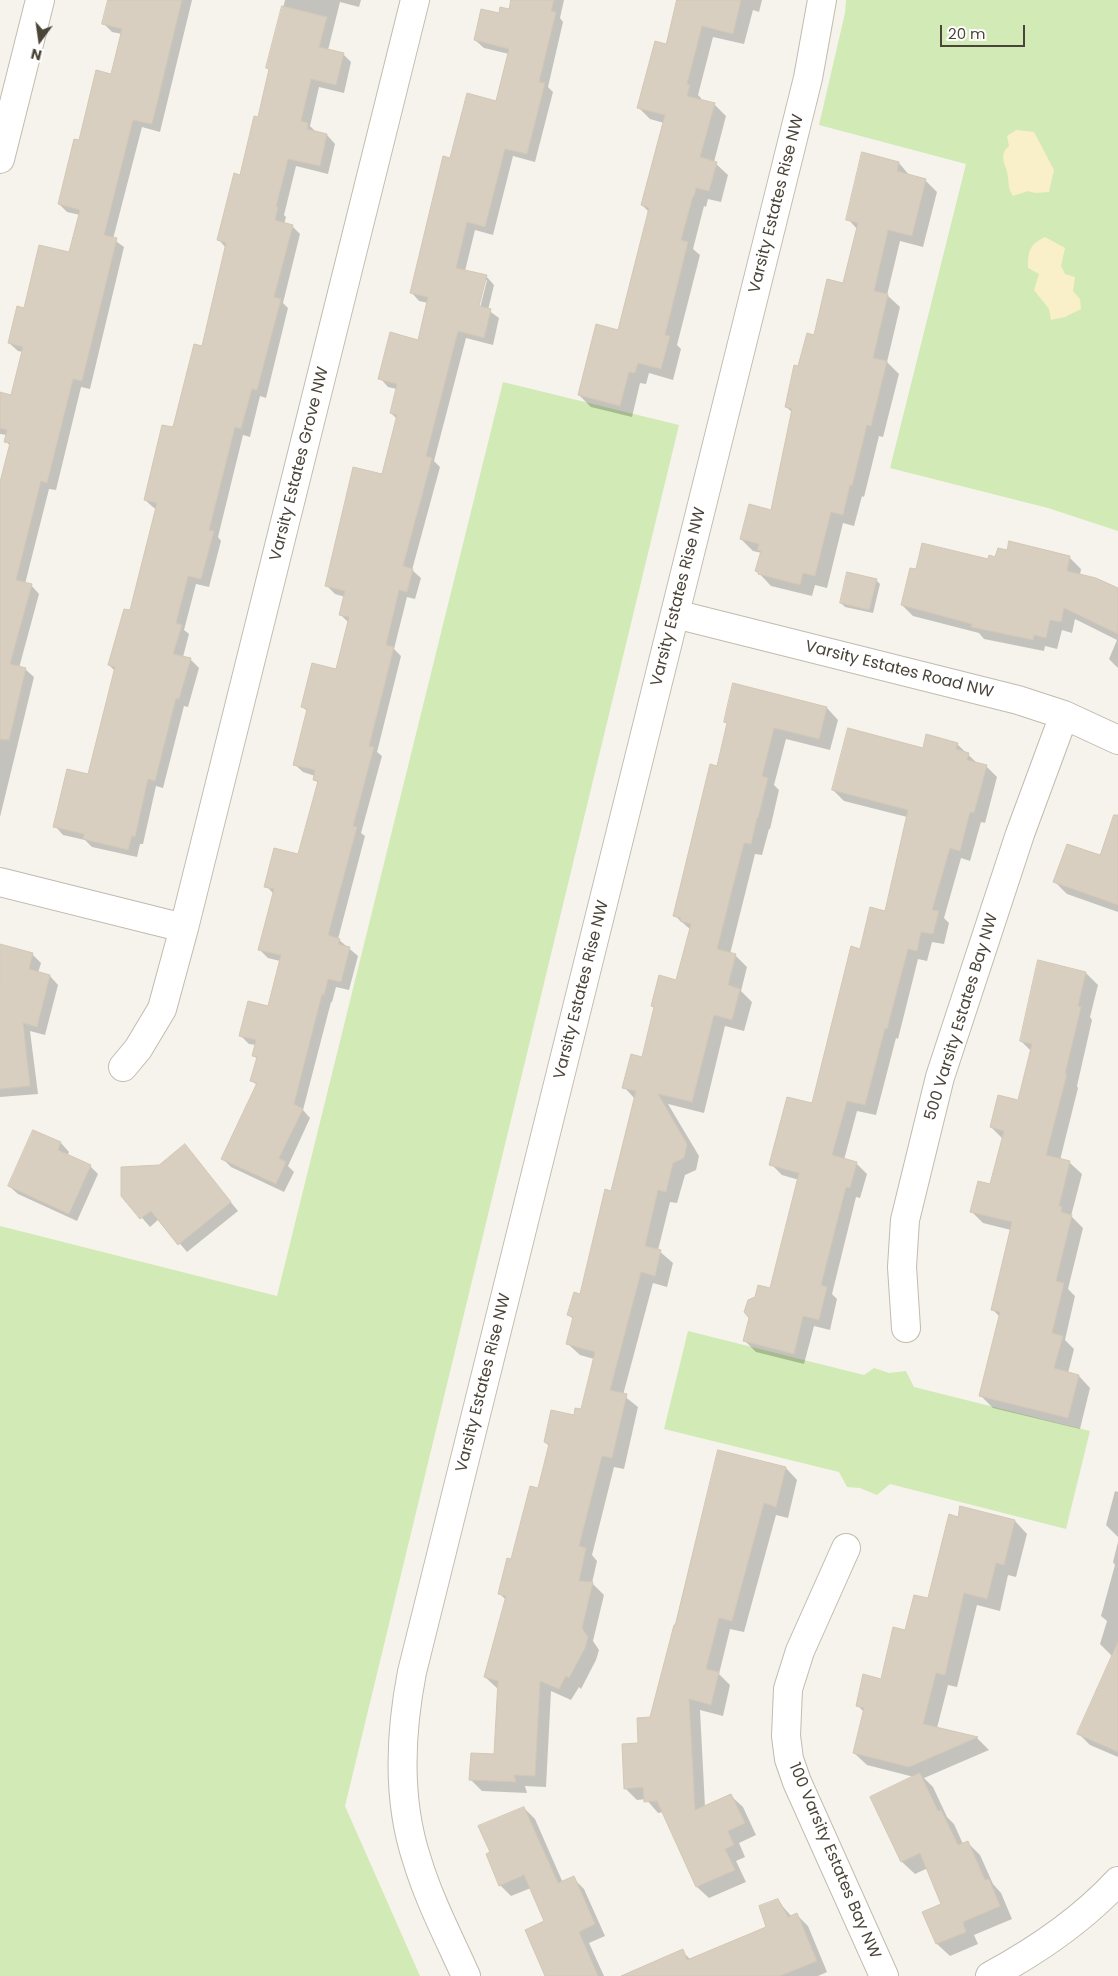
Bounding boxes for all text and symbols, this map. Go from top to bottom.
north arrow [15,15,65,65]
scale bar [943,15,1028,47]
text: 20 m [948,23,986,44]
text: N [29,44,44,66]
street label: Varsity Estates Rise NW [745,113,809,295]
street label: Varsity Estates Grove NW [267,365,333,563]
street label: Varsity Estates Rise NW [647,506,711,688]
street label: Varsity Estates Road NW [803,637,995,703]
street label: Varsity Estates Rise NW [550,899,614,1081]
street label: 500 Varsity Estates Bay NW [921,911,1003,1123]
street label: Varsity Estates Rise NW [452,1292,516,1474]
street label: 100 Varsity Estates Bay NW [784,1760,884,1962]

